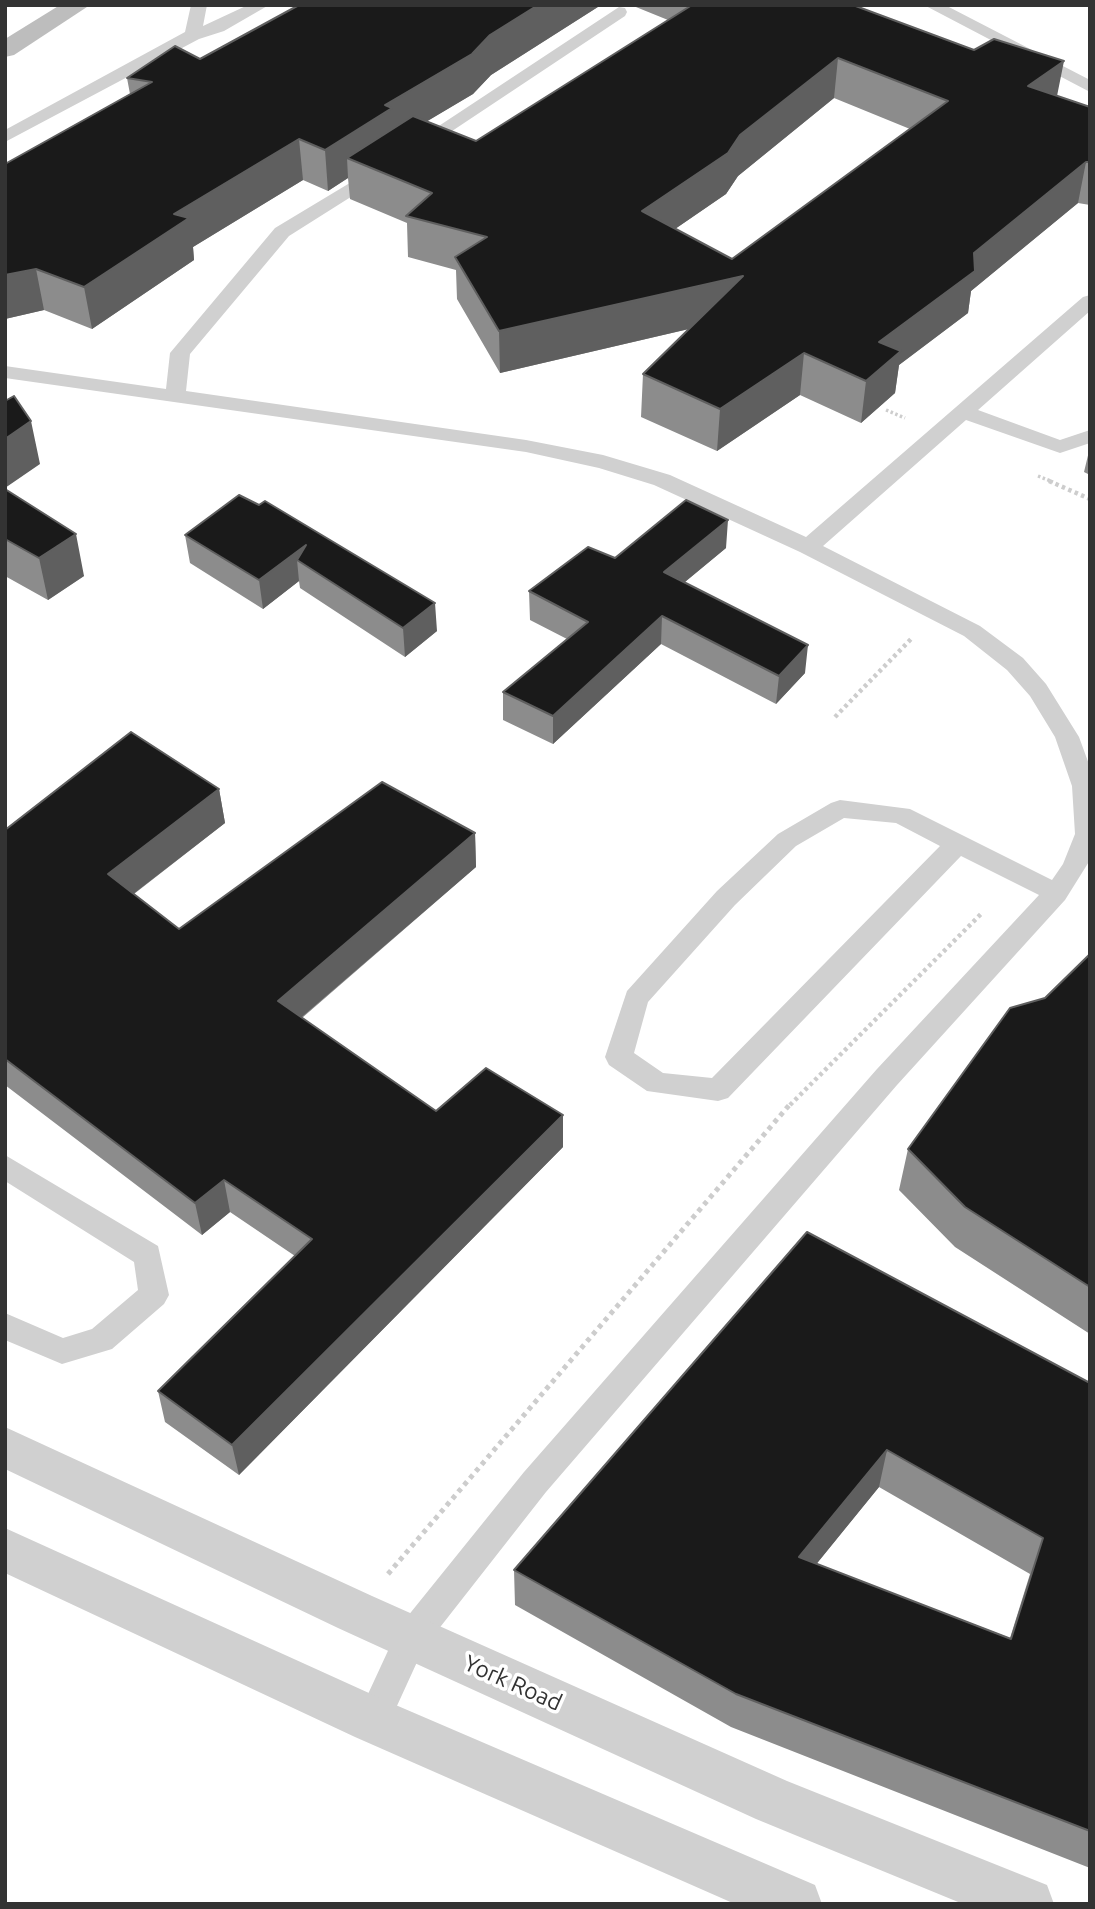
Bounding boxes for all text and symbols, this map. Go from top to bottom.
street label: York Road [460,1649,566,1717]

